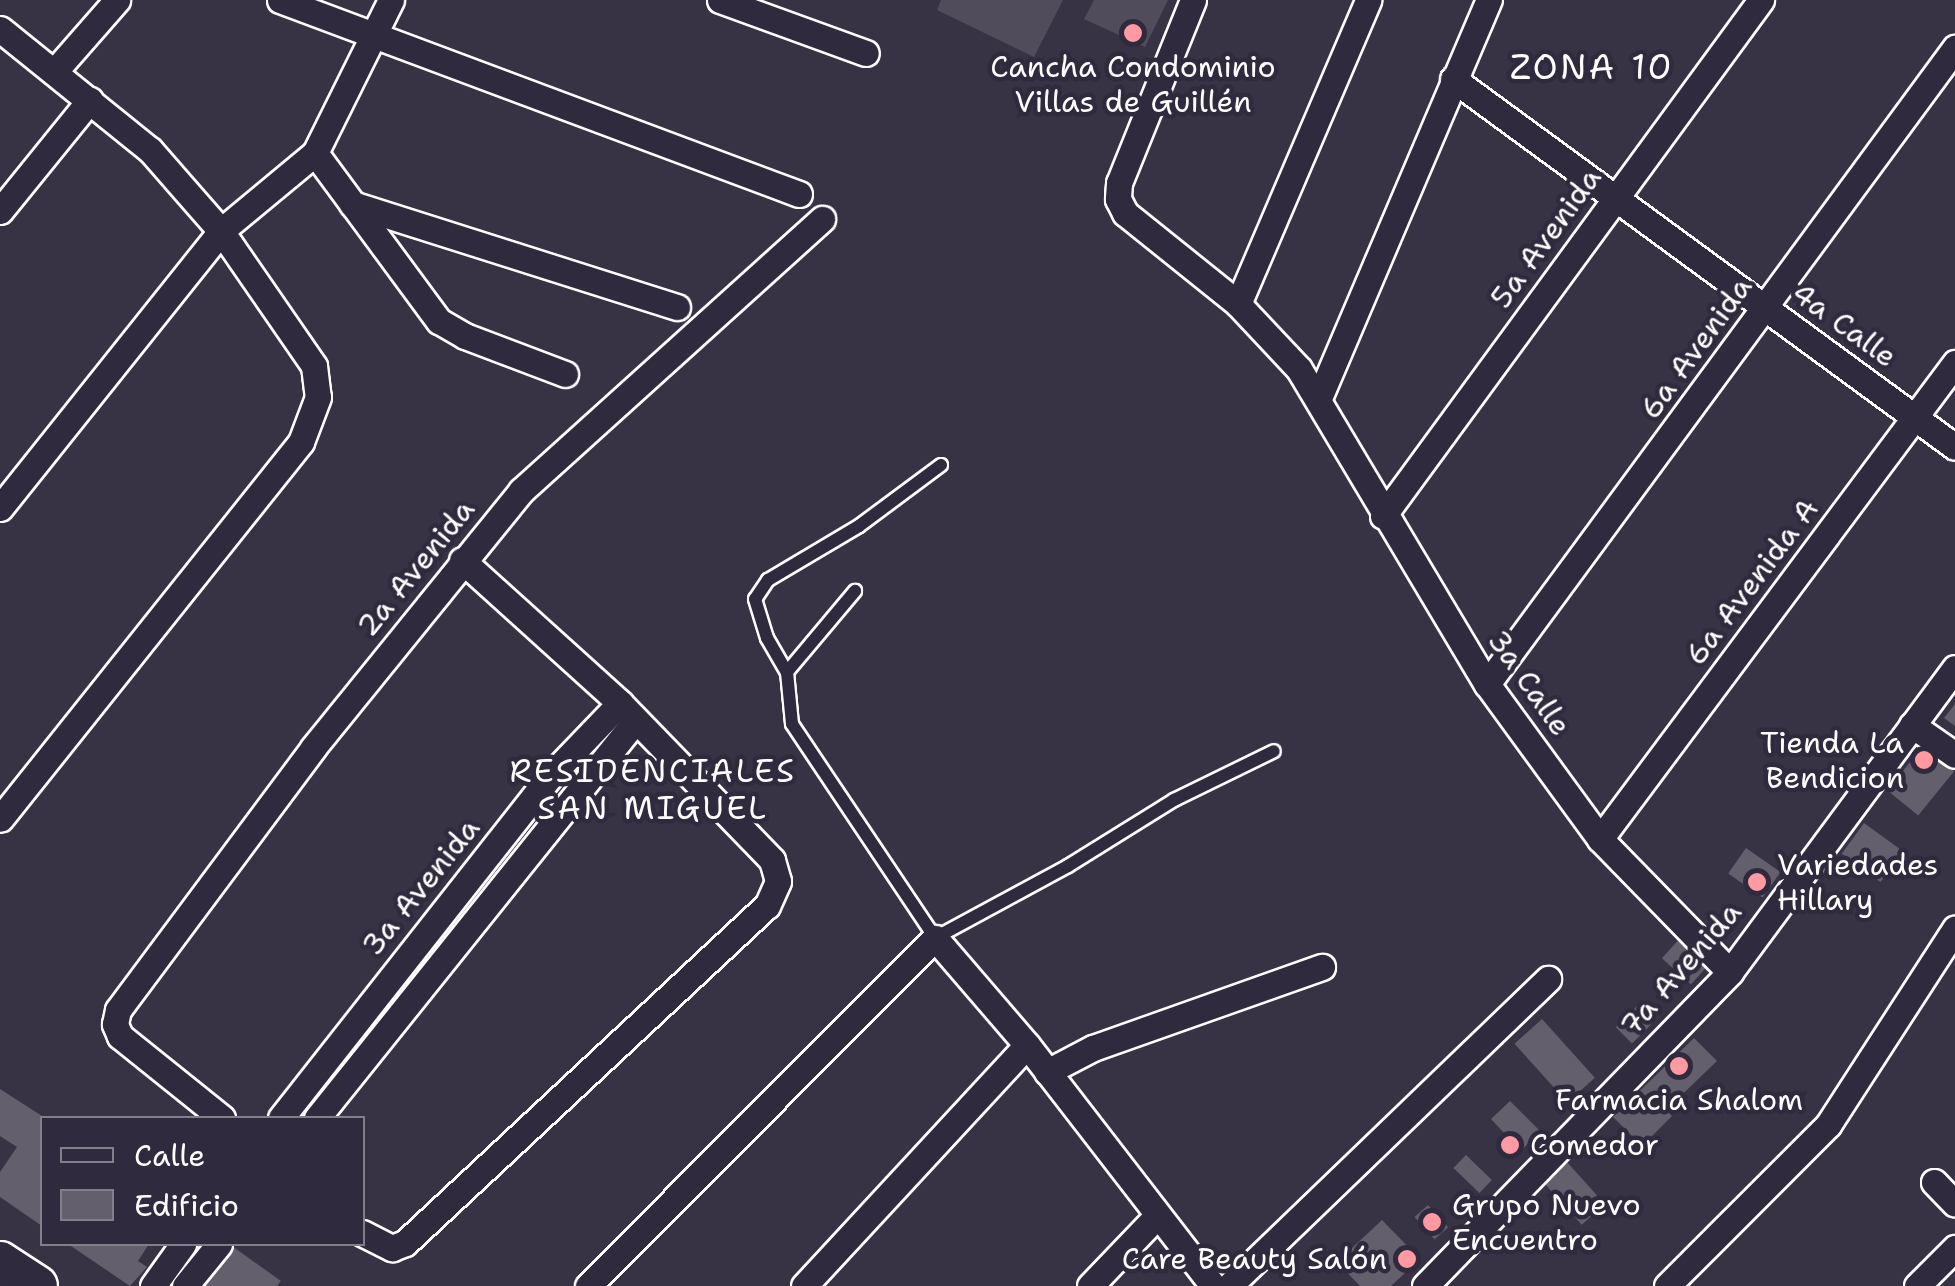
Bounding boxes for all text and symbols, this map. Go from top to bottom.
marker: Cancha Condominio Villas de Guillén [1122,22,1144,44]
district label: ZONA 10 [1510,46,1674,88]
place label: Cancha Condominio Villas de Guillén [990,49,1276,120]
street label: 5a Avenida [1483,161,1609,315]
street label: 6a Avenida [1632,270,1760,426]
street label: 4a Calle [1785,275,1903,375]
street label: 2a Avenida [350,492,482,644]
street label: 6a Avenida A [1678,492,1826,672]
street label: 3a Calle [1480,623,1578,743]
place label: Tienda La Bendicion [1760,725,1904,796]
marker: Tienda La Bendicion [1913,749,1935,771]
district label: RESIDENCIALES SAN MIGUEL [509,753,797,828]
street label: 3a Avenida [355,811,487,963]
place label: Variedades Hillary [1777,847,1938,918]
marker: Variedades Hillary [1746,871,1768,893]
street label: 7a Avenida [1613,895,1749,1043]
marker: Farmacia Shalom [1668,1055,1690,1077]
place label: Farmacia Shalom [1555,1082,1803,1118]
legend [40,1116,365,1246]
place label: Comedor [1530,1127,1659,1163]
marker: Comedor [1499,1134,1521,1156]
text: Calle [134,1135,205,1176]
text: Edificio [134,1185,239,1226]
place label: Grupo Nuevo Encuentro [1452,1187,1641,1258]
marker: Grupo Nuevo Encuentro [1421,1211,1443,1233]
place label: Care Beauty Salón [1122,1241,1387,1277]
marker: Care Beauty Salón [1396,1248,1418,1270]

